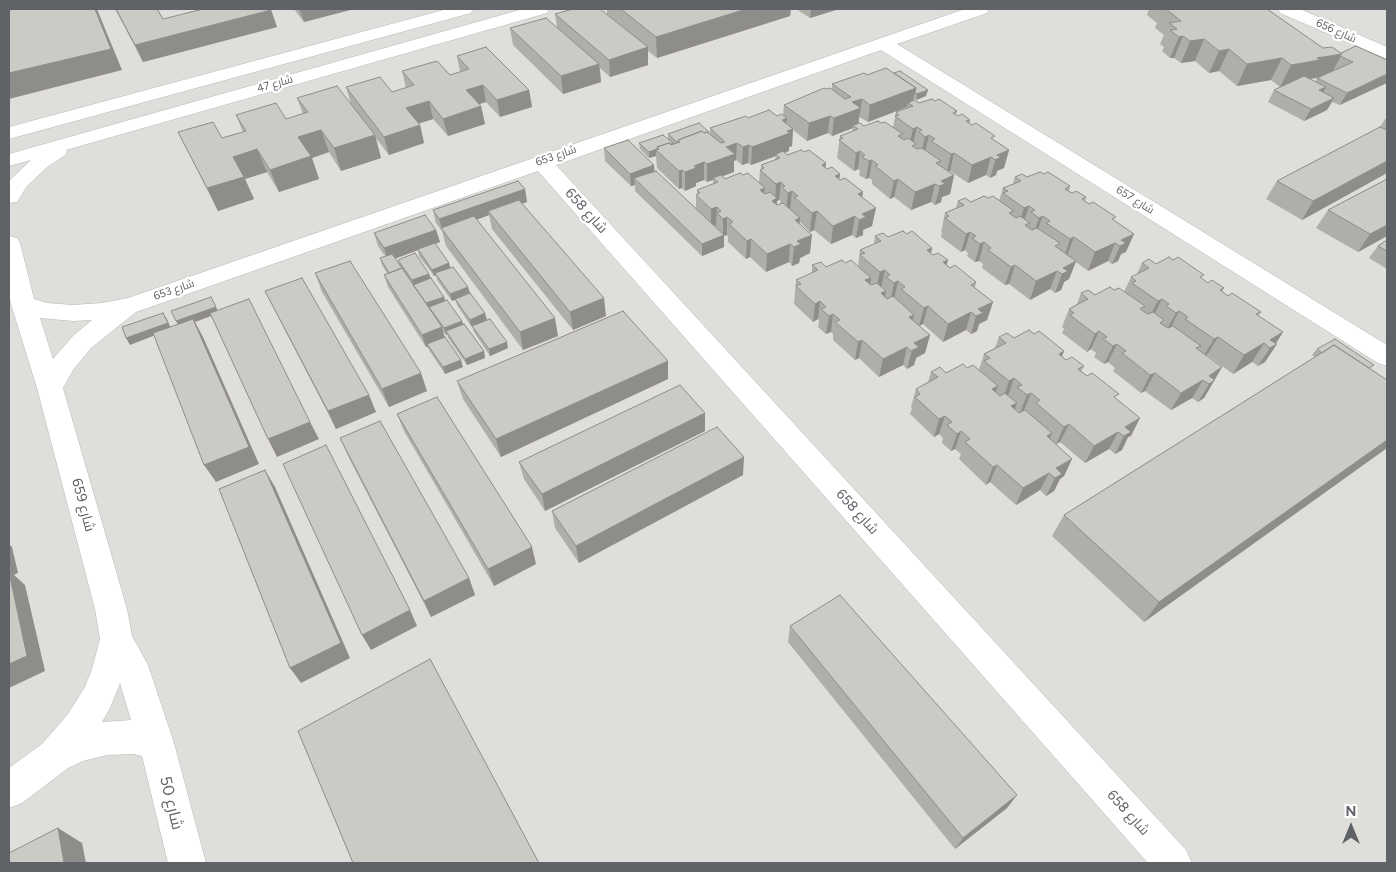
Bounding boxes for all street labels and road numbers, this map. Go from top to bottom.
street label: شارع 656 [1314,16,1358,46]
street label: شارع 47 [256,73,294,95]
street label: شارع 653 [534,143,578,169]
street label: شارع 657 [1113,183,1157,217]
street label: شارع 658 [561,185,611,237]
street label: شارع 653 [152,277,196,303]
street label: شارع 659 [68,477,98,533]
street label: شارع 658 [832,486,882,538]
street label: شارع 50 [155,774,187,832]
street label: شارع 658 [1103,787,1153,839]

